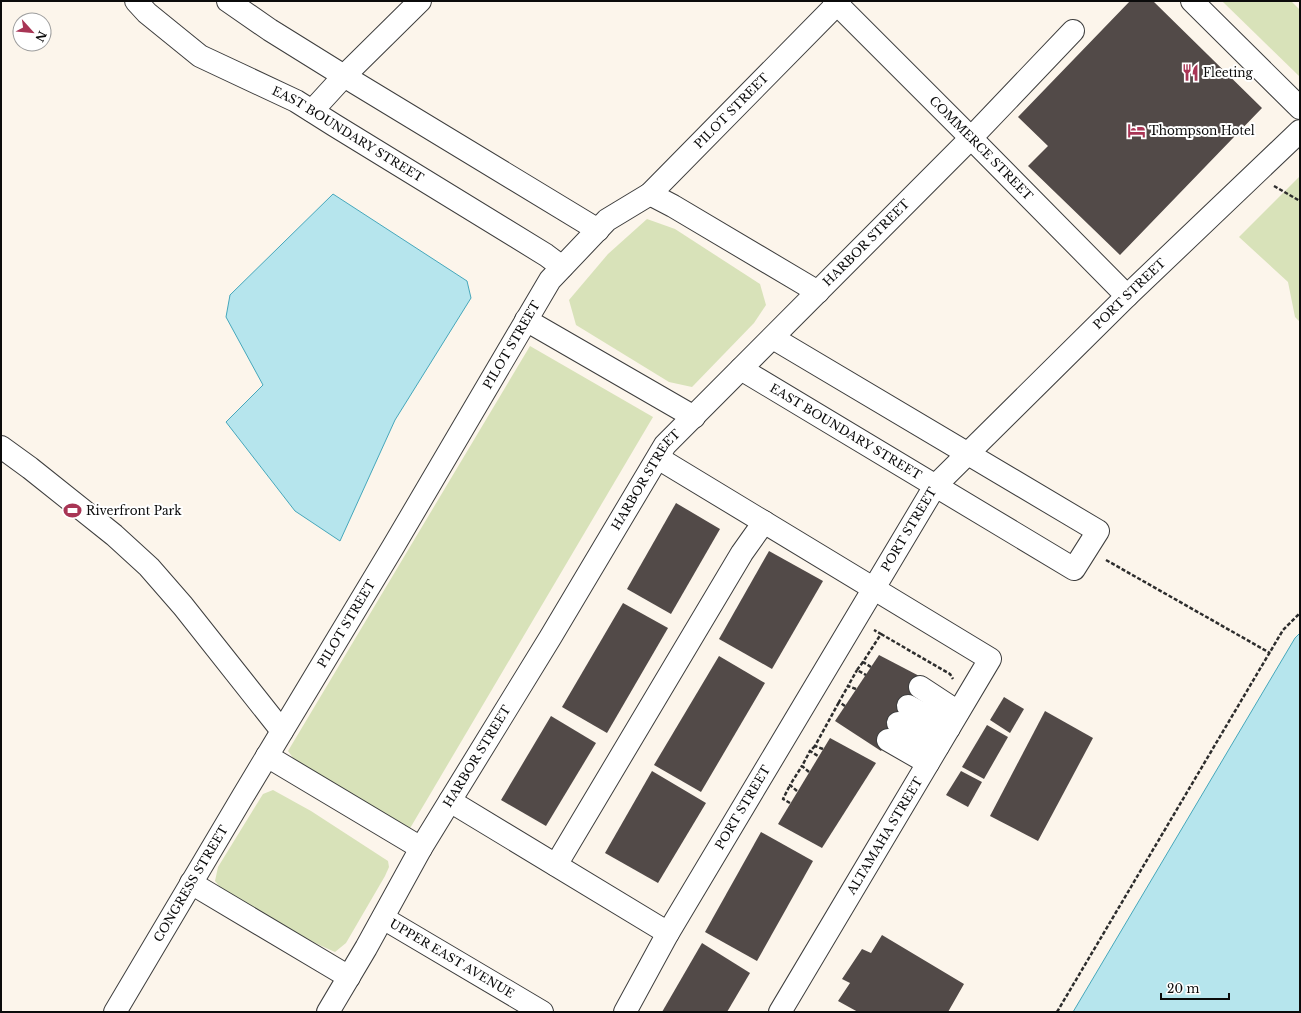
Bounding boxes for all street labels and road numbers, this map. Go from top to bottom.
street label: PILOT STREET [691,70,772,151]
street label: EAST BOUNDARY STREET [270,83,427,185]
street label: COMMERCE STREET [926,93,1036,203]
street label: HARBOR STREET [820,196,913,289]
street label: PORT STREET [1090,255,1169,332]
street label: PILOT STREET [480,298,543,392]
street label: EAST BOUNDARY STREET [767,380,925,483]
street label: HARBOR STREET [608,426,683,533]
street label: PORT STREET [878,484,940,574]
street label: PILOT STREET [314,577,379,670]
street label: HARBOR STREET [440,702,514,810]
street label: PORT STREET [712,762,774,852]
street label: ALTAMAHA STREET [843,774,926,898]
street label: CONGRESS STREET [150,822,231,945]
street label: UPPER EAST AVENUE [387,916,517,1001]

